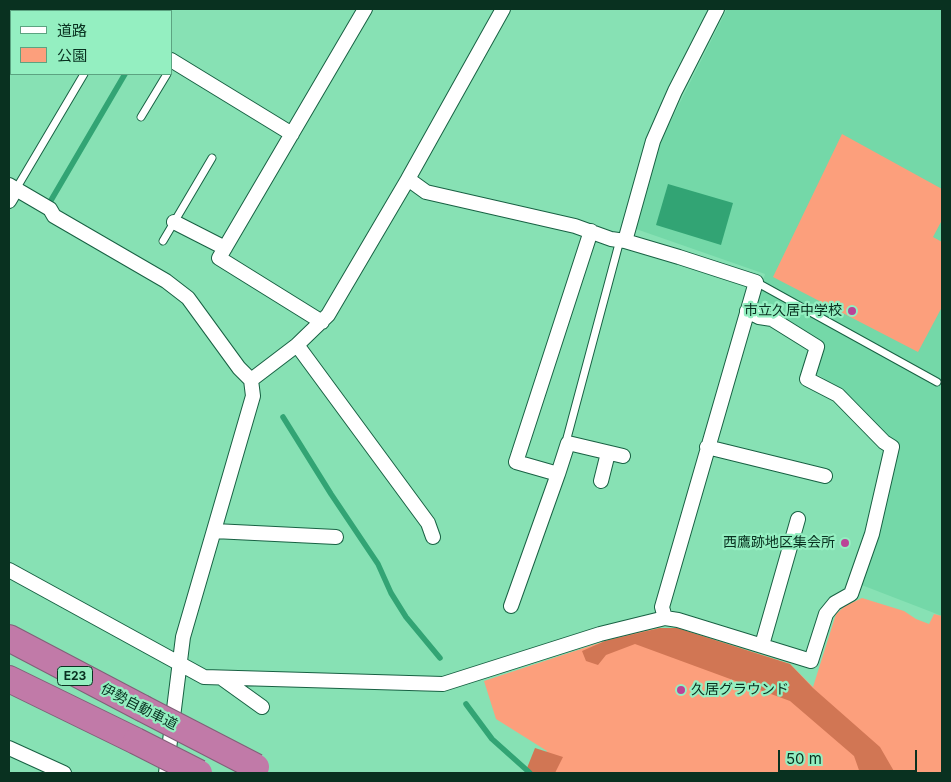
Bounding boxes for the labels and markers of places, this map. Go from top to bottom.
place label: 市立久居中学校 [744,303,842,319]
marker: 市立久居中学校 [846,305,858,317]
place label: 西鷹跡地区集会所 [723,535,835,551]
marker: 西鷹跡地区集会所 [839,537,851,549]
place label: 久居グラウンド [691,682,789,698]
marker: 久居グラウンド [675,684,687,696]

